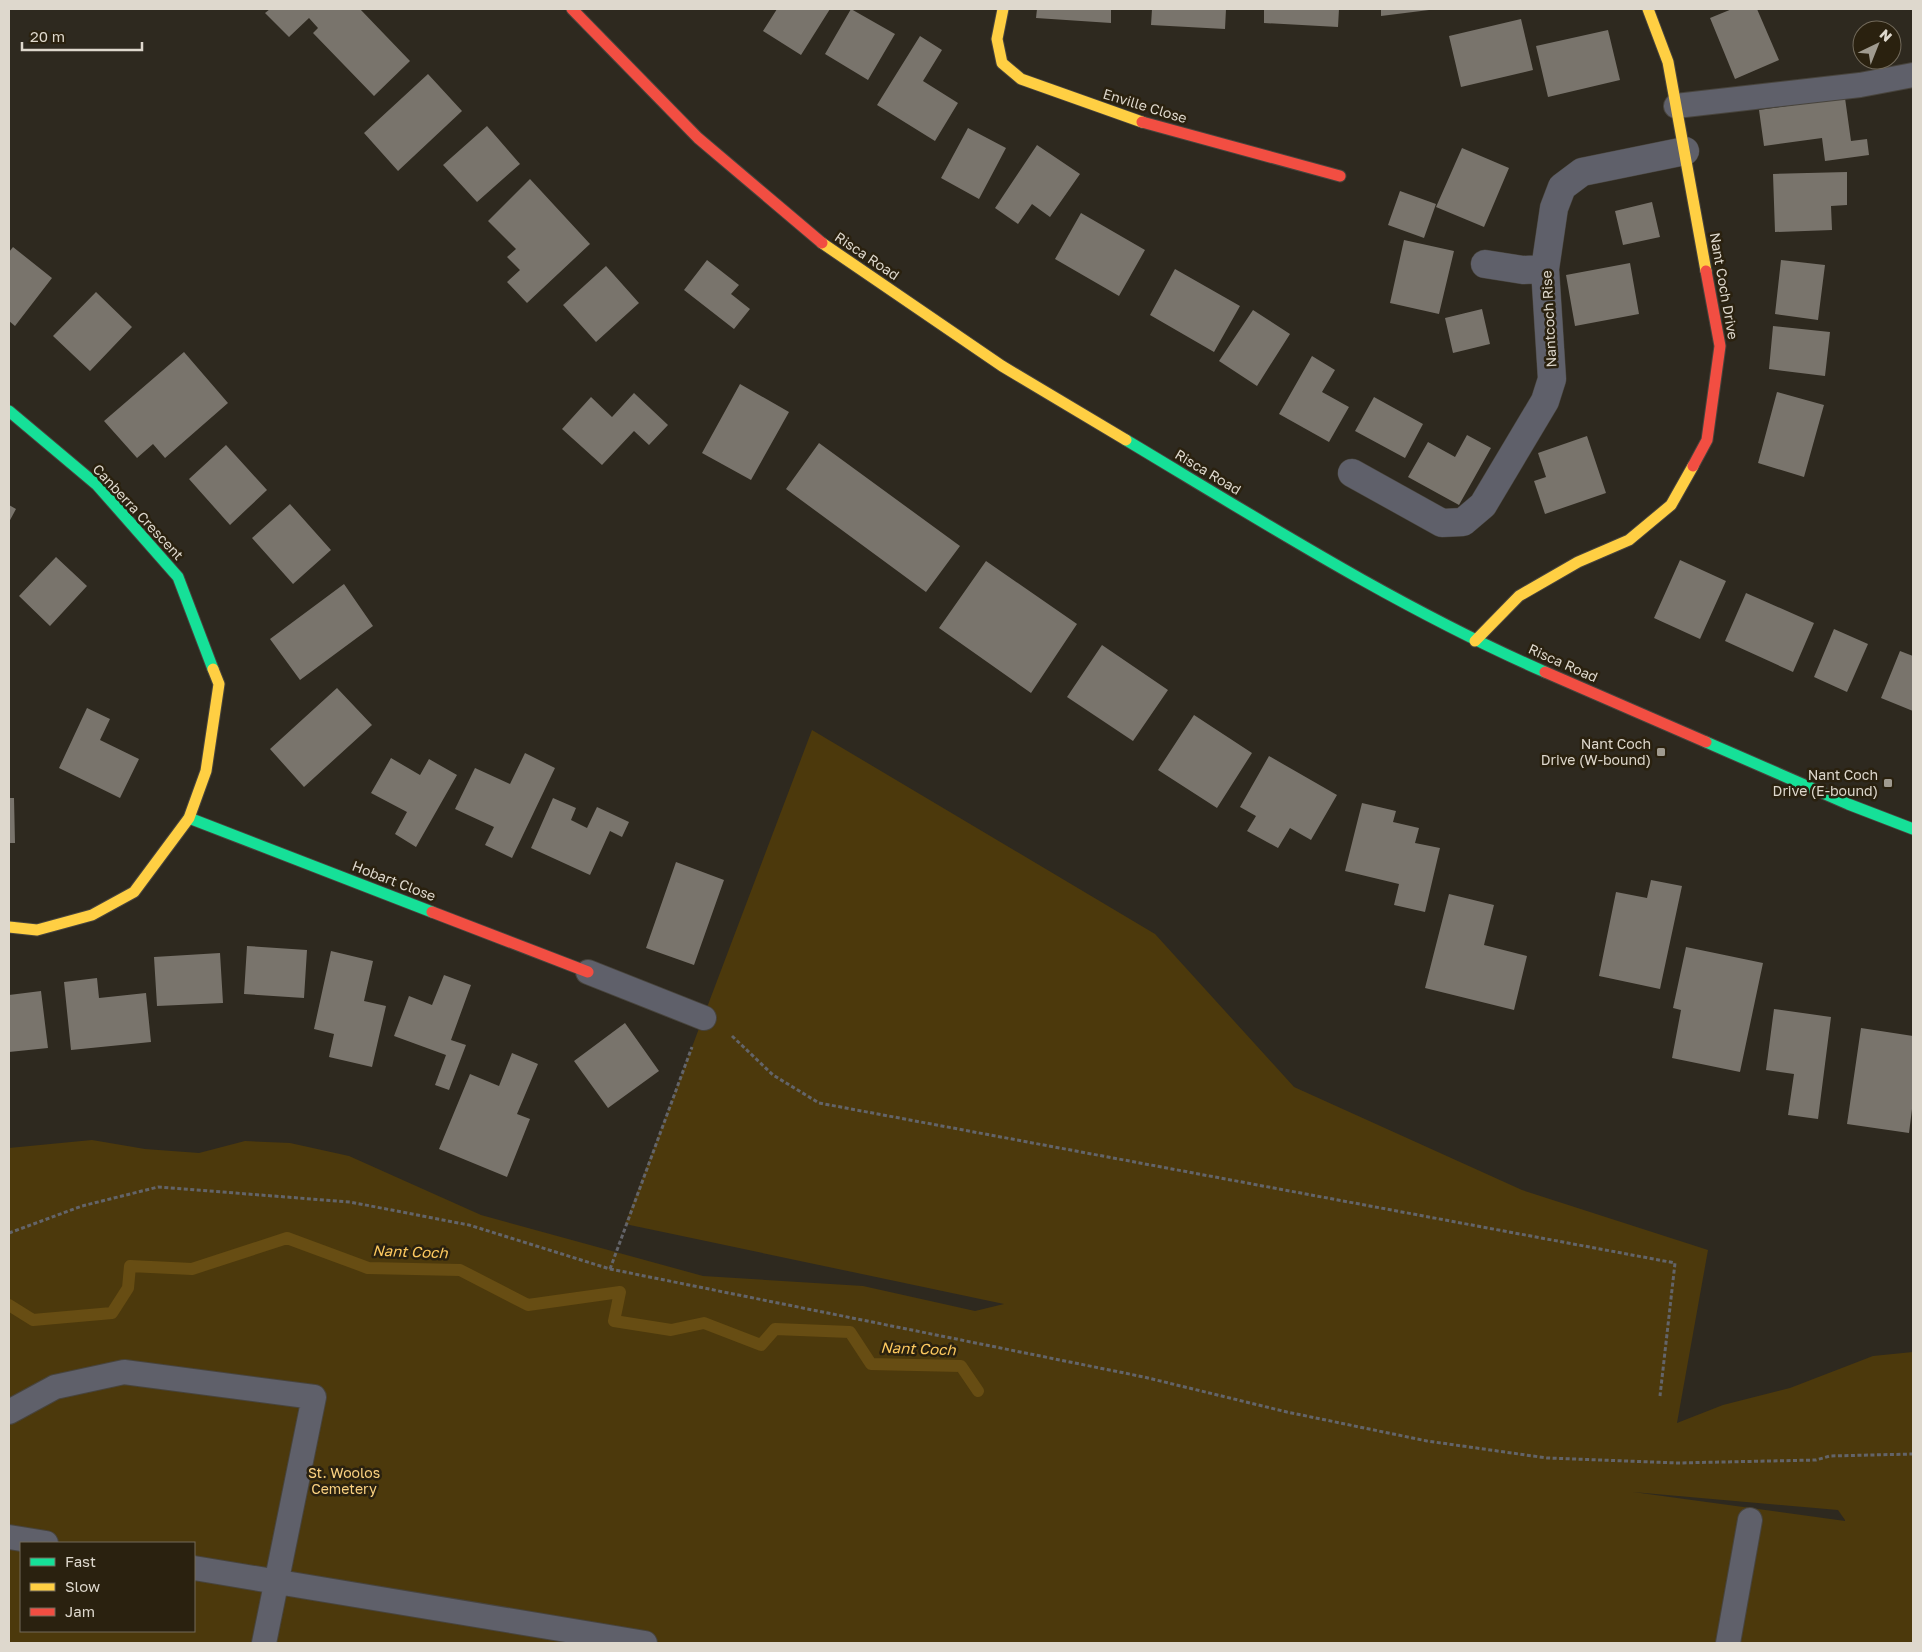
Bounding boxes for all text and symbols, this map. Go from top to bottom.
scale bar [22,20,142,52]
north arrow [1852,20,1902,70]
text: N [1877,25,1896,45]
text: 20 m [30,27,65,45]
street label: Enville Close [1101,85,1189,126]
street label: Risca Road [832,228,903,283]
street label: Nant Coch Drive [1707,231,1742,341]
street label: Nantcoch Rise [1537,270,1560,368]
street label: Risca Road [1172,445,1244,498]
street label: Canberra Crescent [89,460,187,563]
street label: Risca Road [1526,640,1600,685]
place label: Nant Coch Drive (W-bound) [1541,735,1651,768]
marker: Nant Coch Drive (W-bound) [1655,746,1667,758]
place label: Nant Coch Drive (E-bound) [1773,766,1878,799]
marker: Nant Coch Drive (E-bound) [1882,777,1894,789]
street label: Hobart Close [350,857,438,904]
water label: Nant Coch [372,1241,449,1261]
water label: Nant Coch [880,1338,957,1358]
park label: St. Woolos Cemetery [308,1464,380,1497]
legend [20,1542,195,1632]
text: Fast [65,1552,96,1570]
text: Slow [65,1577,100,1595]
text: Jam [65,1602,95,1620]

